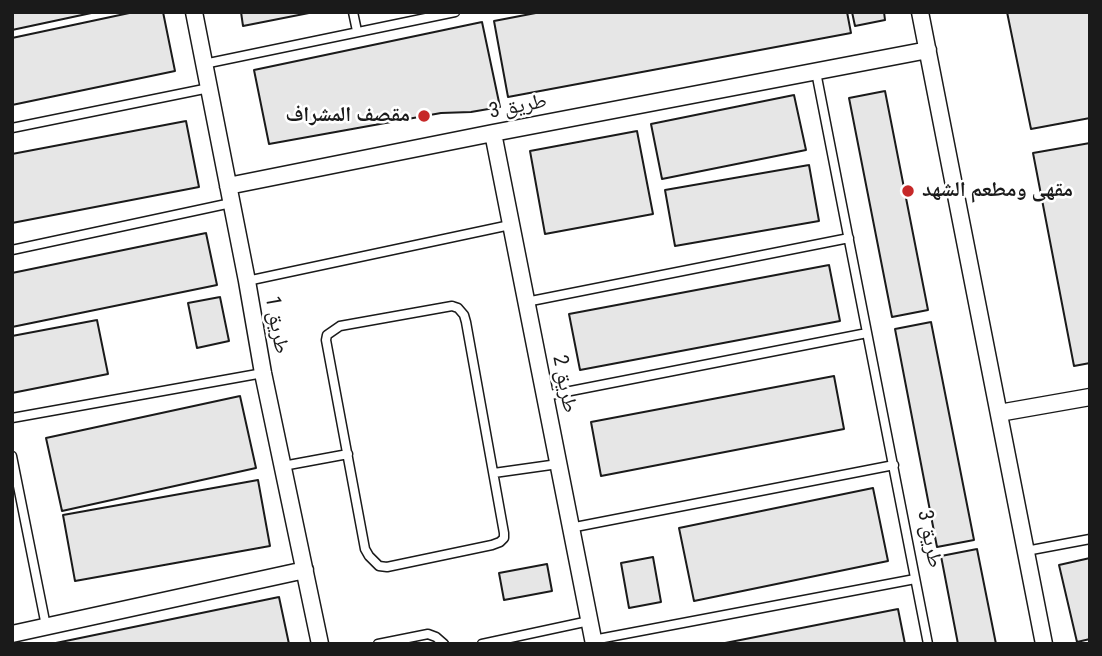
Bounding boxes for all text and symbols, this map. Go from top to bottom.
street label: طريق 3 [487,89,549,125]
place label: مقصف المشراف [285,103,410,129]
marker: مقصف المشراف [416,108,432,124]
place label: مقهى ومطعم الشهد [922,178,1073,204]
marker: مقهى ومطعم الشهد [900,183,916,199]
street label: طريق 1 [259,294,293,356]
street label: طريق 2 [546,353,582,415]
street label: طريق 3 [911,508,947,570]

